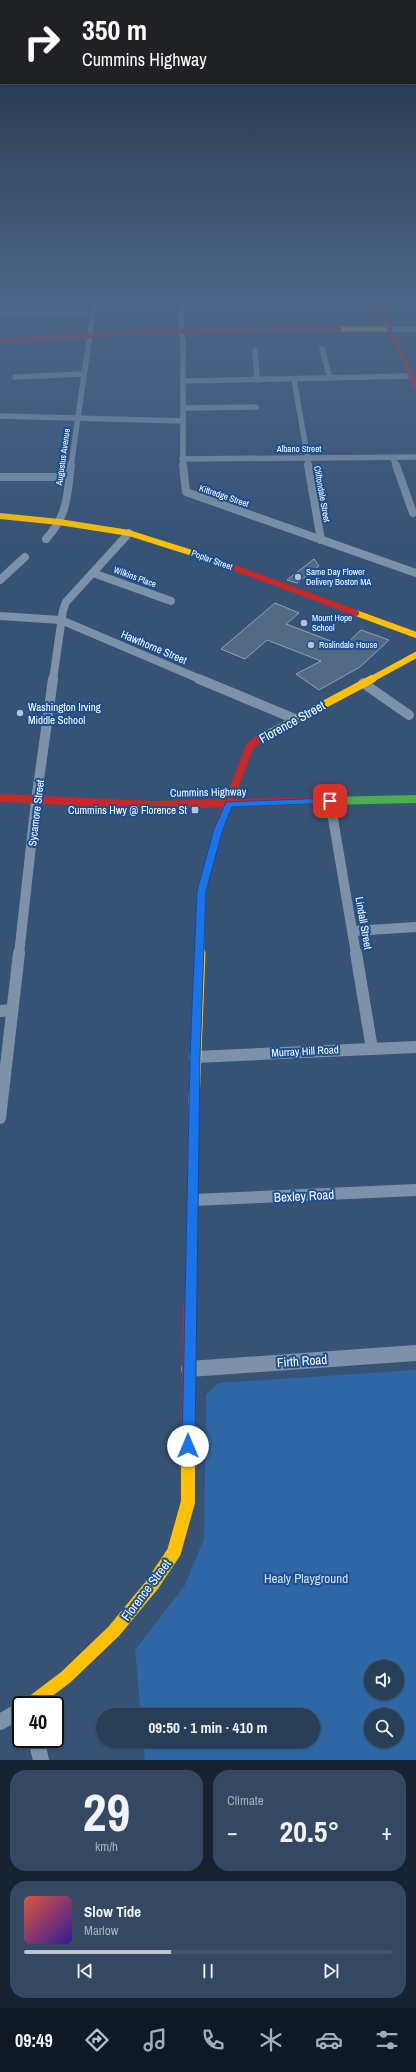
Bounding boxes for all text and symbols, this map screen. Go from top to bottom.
text: 350 m [82,11,147,49]
icon: right [16,16,68,68]
text: Cummins Highway [82,47,207,72]
street label: Augustus Avenue [53,428,73,487]
street label: Albano Street [276,443,321,455]
street label: Cliftondale Street [311,465,333,523]
street label: Kittredge Street [198,482,250,510]
street label: Poplar Street [190,547,234,573]
street label: Wilkins Place [112,564,158,590]
place label: Same Day Flower Delivery Boston MA [306,566,371,588]
marker: Same Day Flower Delivery Boston MA [293,572,303,582]
place label: Mount Hope School [312,612,352,634]
marker: Mount Hope School [299,618,309,628]
street label: Hawthorne Street [119,627,189,667]
place label: Roslindale House [319,639,377,651]
marker: Roslindale House [306,640,316,650]
street label: Florence Street [256,697,328,747]
place label: Washington Irving Middle School [28,700,101,727]
marker: Washington Irving Middle School [15,708,25,718]
street label: Sycamore Street [25,778,47,847]
street label: Cummins Highway [170,784,247,800]
pin [313,784,347,818]
icon: arrive [319,790,341,812]
place label: Cummins Hwy @ Florence St [68,803,187,817]
marker: Cummins Hwy @ Florence St [190,805,200,815]
street label: Lindall Street [352,896,376,951]
street label: Murray Hill Road [271,1042,339,1060]
street label: Bexley Road [273,1186,335,1206]
street label: Firth Road [276,1351,328,1371]
position arrow [167,1425,209,1467]
street label: Florence Street [117,1556,175,1624]
park label: Healy Playground [264,1570,348,1587]
map controls [364,1660,404,1748]
button: sound [364,1660,404,1700]
speed limit sign: 40 [12,1696,64,1748]
button: search [364,1708,404,1748]
text: 09:50 · 1 min · 410 m [149,1717,267,1738]
text: 29 [83,1777,130,1847]
text: Climate [227,1792,264,1809]
text: 20.5° [280,1811,339,1851]
text: − [227,1817,238,1847]
text: + [381,1817,392,1847]
text: km/h [95,1838,118,1855]
text: Slow Tide [84,1901,141,1922]
text: Marlow [84,1922,118,1939]
icon: previous [74,1960,96,1982]
icon: pause [197,1960,219,1982]
icon: next [320,1960,342,1982]
icon: directions [83,2026,111,2054]
icon: music [141,2026,169,2054]
icon: phone [199,2026,227,2054]
icon: climate [257,2026,285,2054]
icon: car [315,2026,343,2054]
icon: filters [373,2026,401,2054]
text: 09:49 [15,2028,53,2053]

